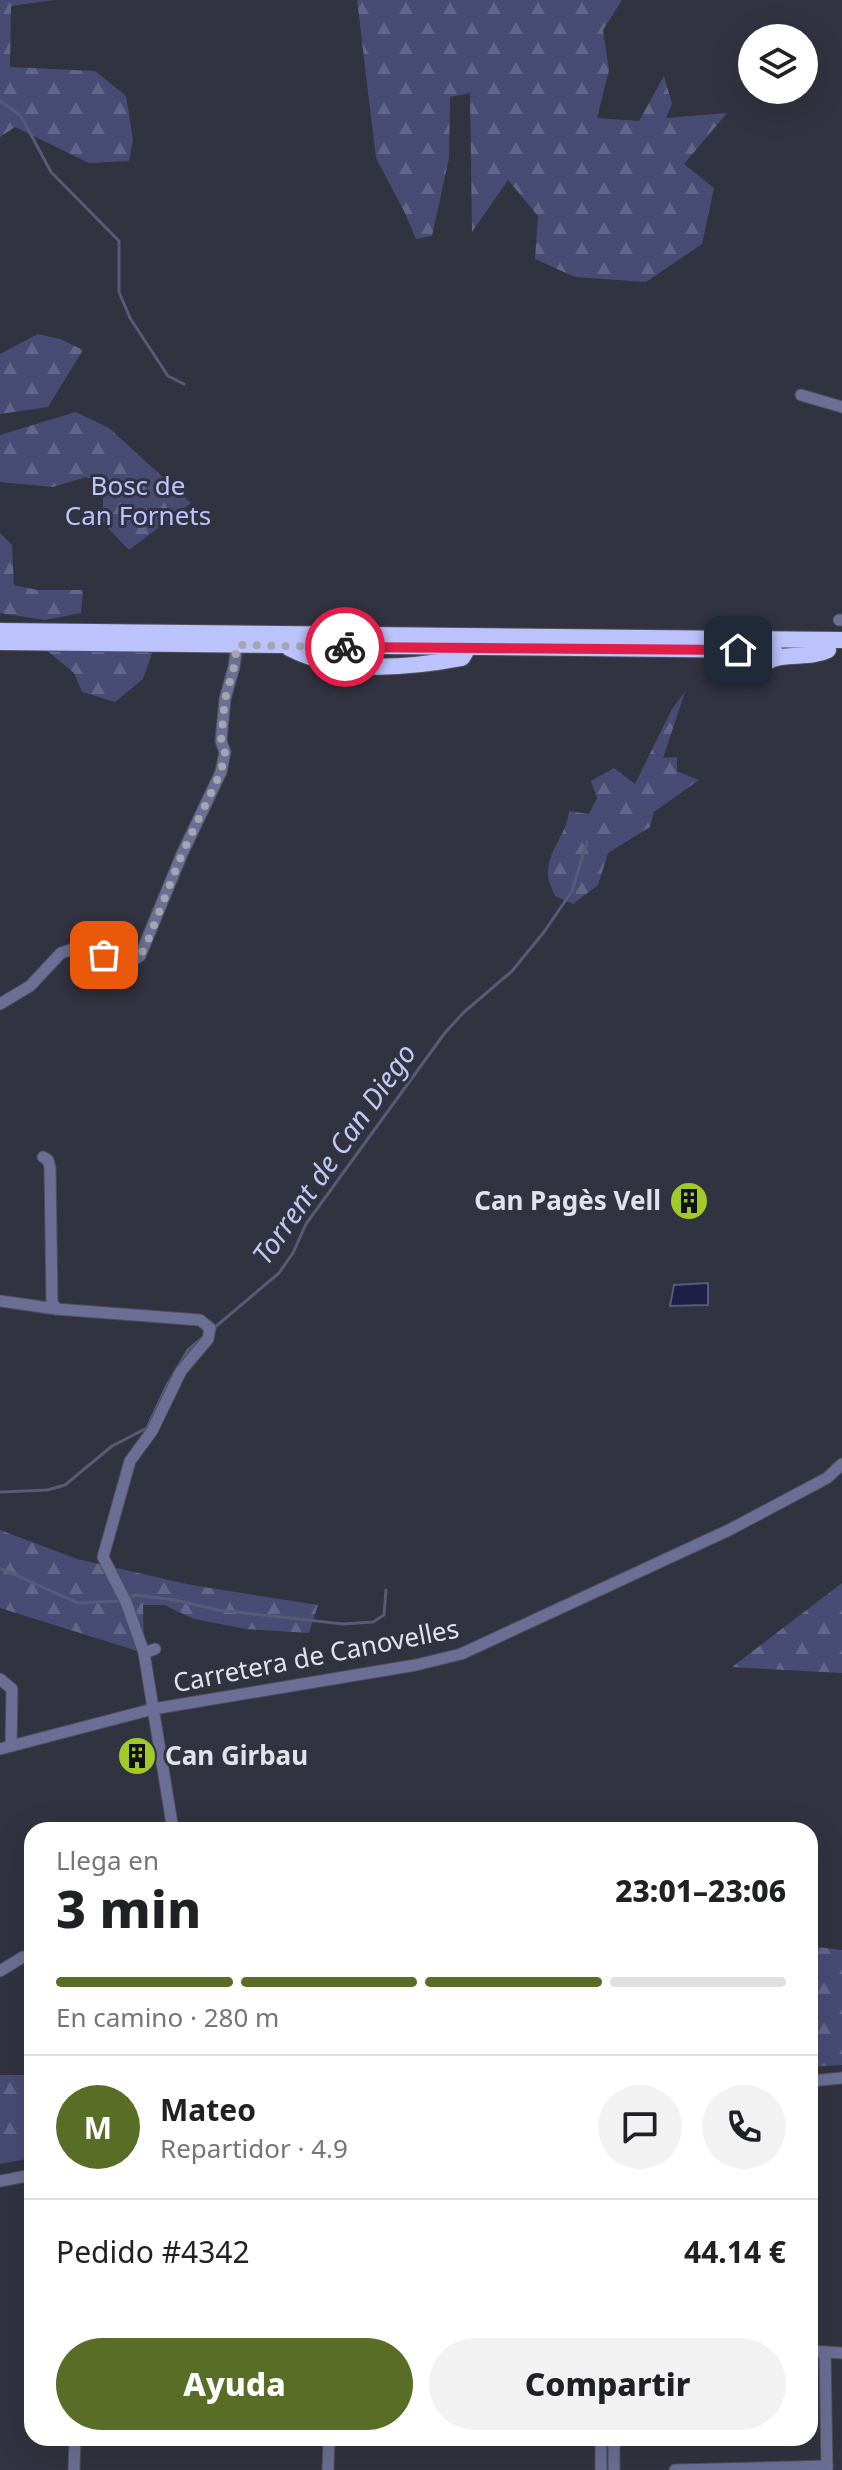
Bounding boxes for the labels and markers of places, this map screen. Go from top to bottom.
pin [704,616,772,684]
pin [70,921,138,989]
building icon: Can Pagès Vell [668,1180,710,1222]
place label: Can Pagès Vell [474,1182,661,1218]
building icon: Can Girbau [116,1735,158,1777]
place label: Can Girbau [165,1737,308,1773]

